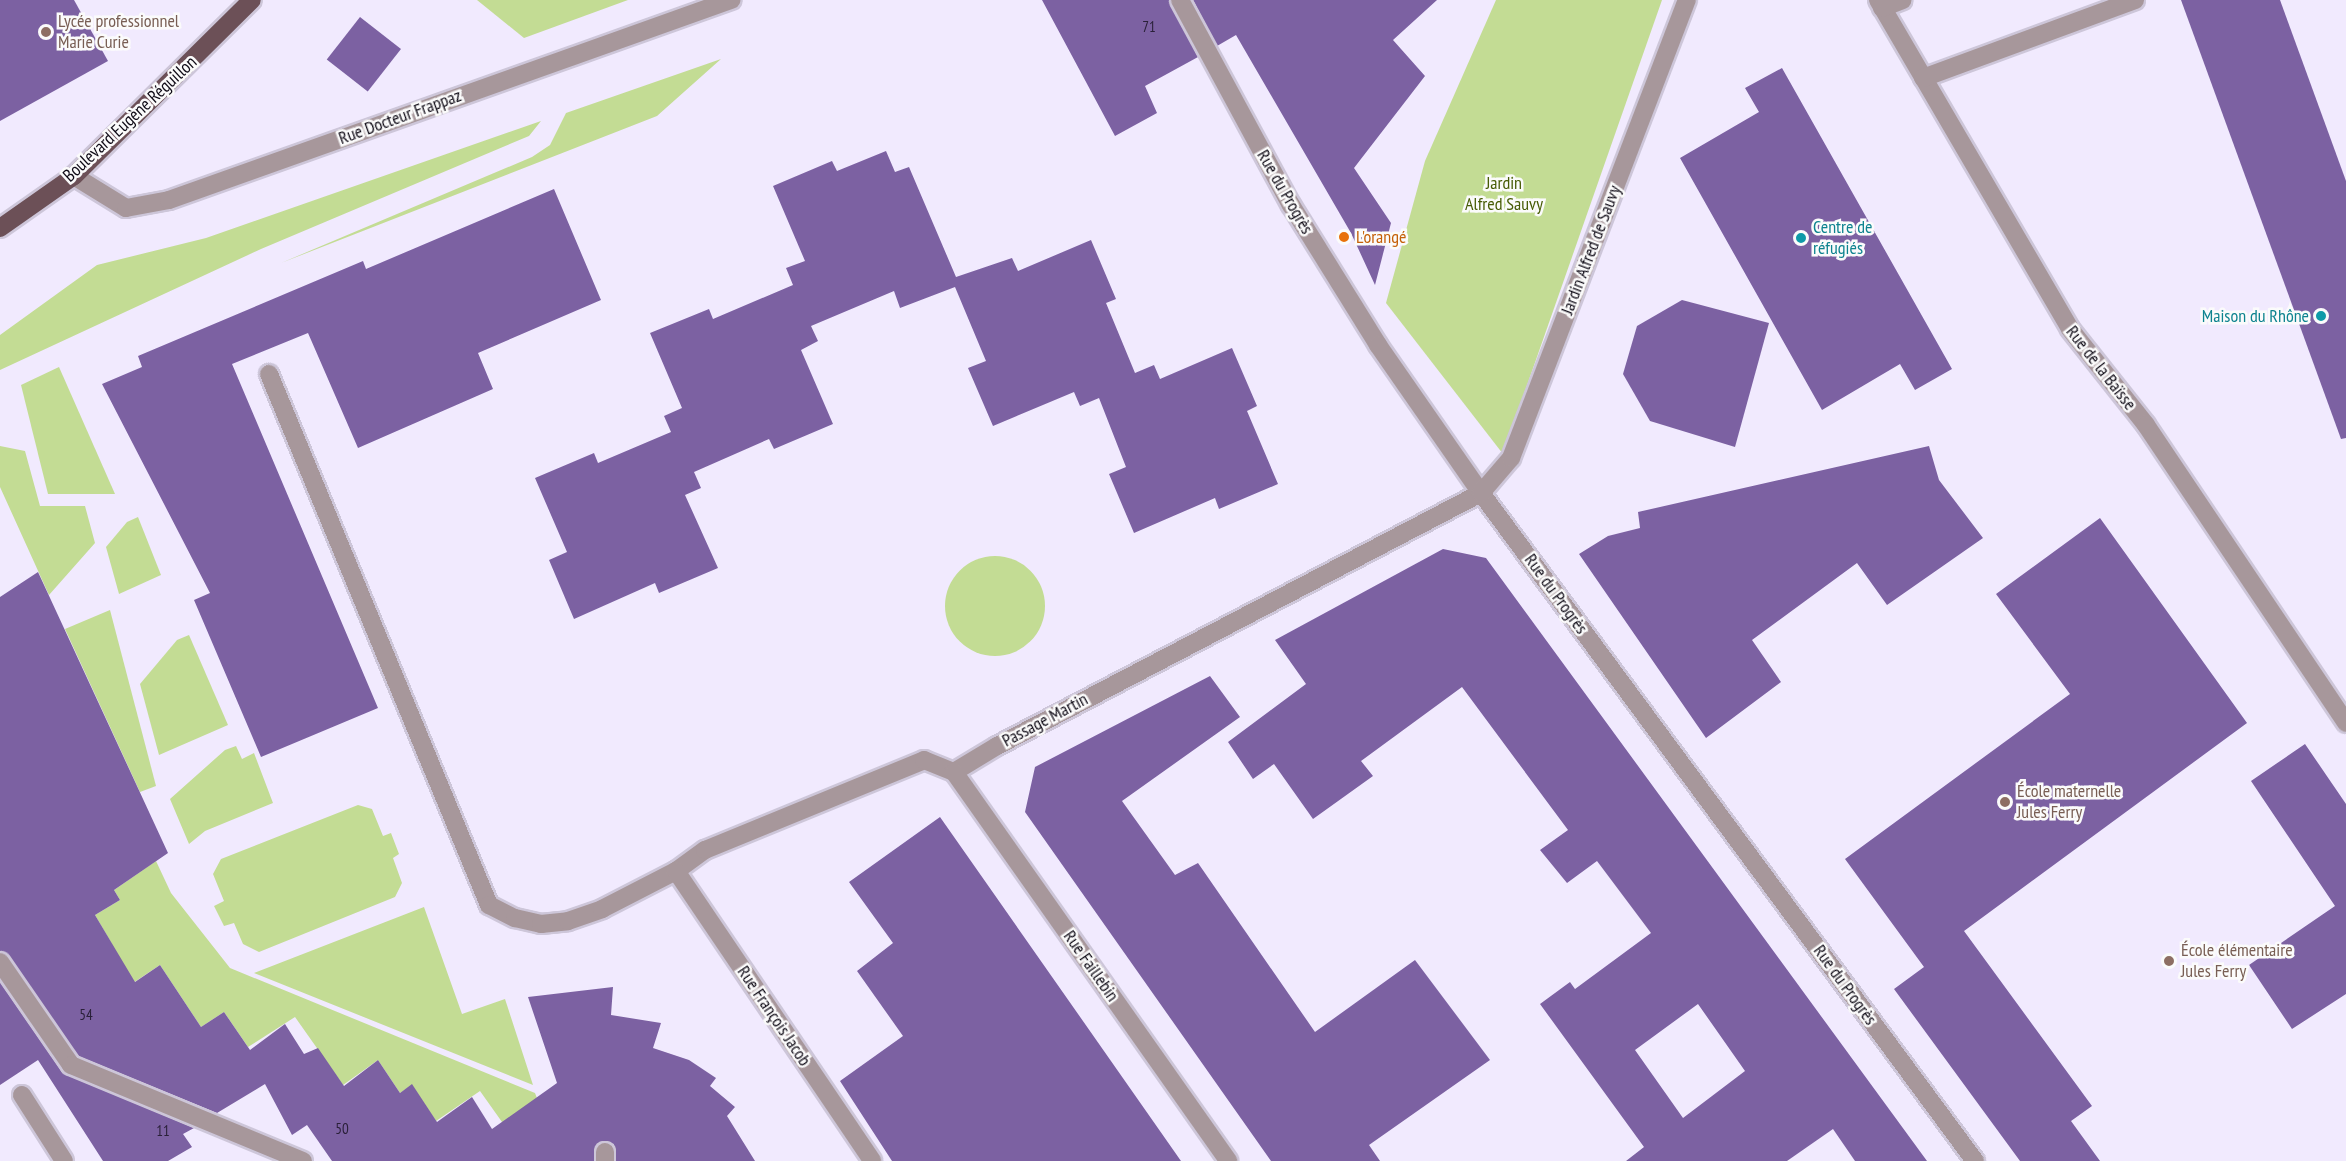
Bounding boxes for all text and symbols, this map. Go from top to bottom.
place label: Lycée professionnel Marie Curie [58,11,179,54]
house number: 71 [1142,18,1156,36]
marker: Lycée professionnel Marie Curie [39,25,53,39]
street label: Boulevard Eugène Réguillon [59,51,201,187]
street label: Rue Docteur Frappaz [336,85,464,149]
street label: Rue du Progrès [1252,146,1318,238]
park label: Jardin Alfred Sauvy [1465,173,1543,216]
street label: Jardin Alfred de Sauvy [1556,182,1626,318]
place label: Centre de réfugiés [1813,217,1872,260]
place label: L'orangé [1356,226,1406,248]
marker: L'orangé [1337,230,1351,244]
marker: Centre de réfugiés [1794,231,1808,245]
place label: Maison du Rhône [2202,305,2309,327]
marker: Maison du Rhône [2314,309,2328,323]
street label: Rue de la Baïsse [2061,322,2141,414]
street label: Rue du Progrès [1520,550,1592,638]
street label: Passage Martin [998,688,1092,752]
place label: École maternelle Jules Ferry [2017,781,2121,824]
marker: École maternelle Jules Ferry [1998,795,2012,809]
street label: Rue Faillebin [1059,926,1123,1006]
place label: École élémentaire Jules Ferry [2181,940,2293,982]
street label: Rue du Progrès [1809,941,1881,1029]
marker: École élémentaire Jules Ferry [2162,954,2176,968]
street label: Rue François Jacob [733,962,815,1070]
house number: 54 [79,1006,93,1024]
house number: 50 [335,1120,349,1138]
house number: 11 [156,1122,170,1140]

